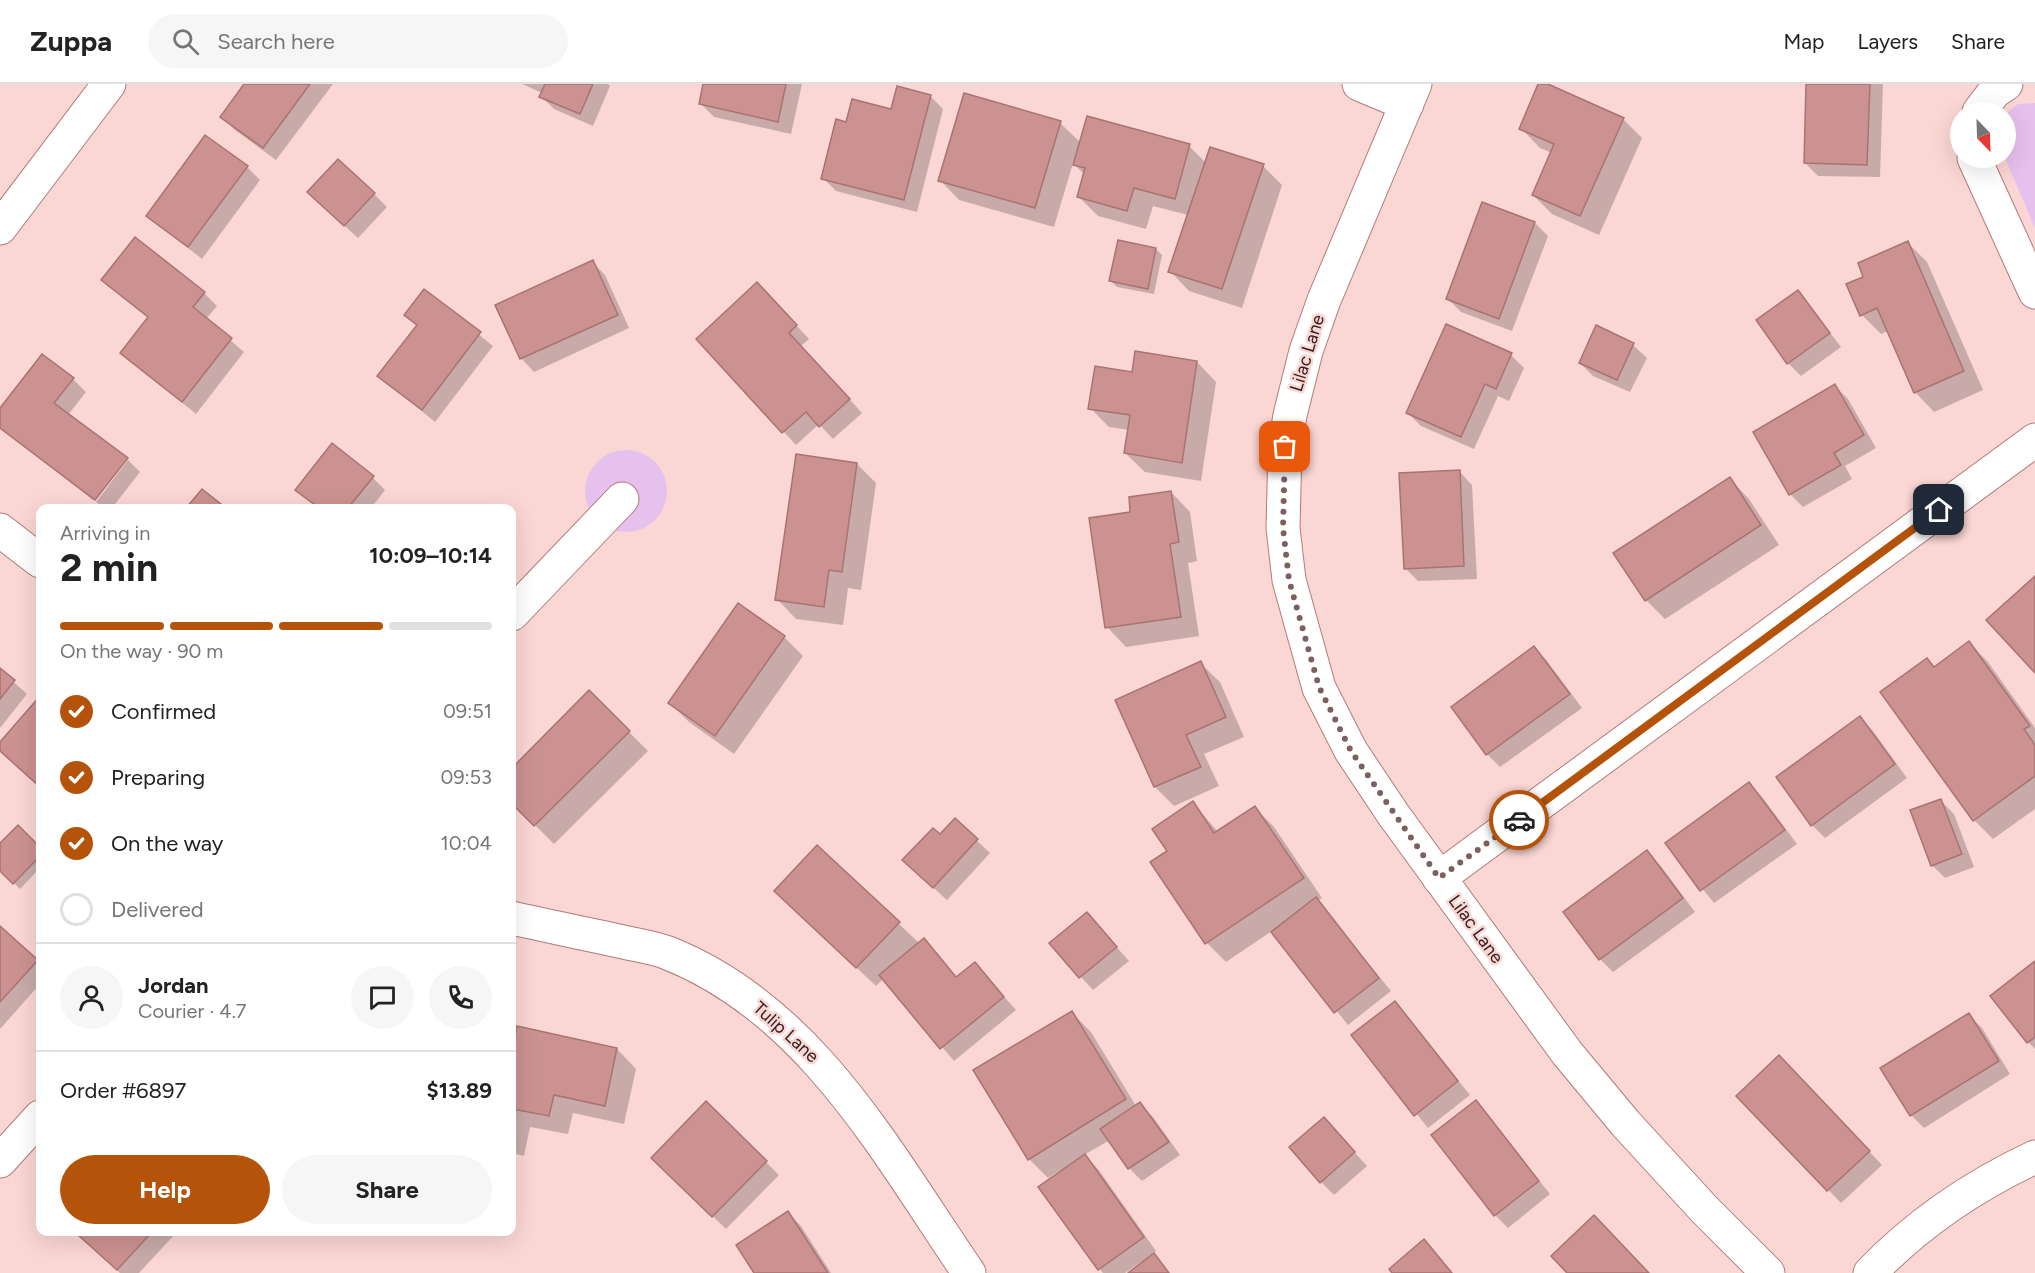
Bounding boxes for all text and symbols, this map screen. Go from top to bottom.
search box [148,14,568,68]
text: Zuppa [30,24,112,58]
icon: search [169,25,202,58]
text: Search here [217,28,335,55]
text: Map [1784,29,1824,54]
text: Layers [1857,29,1918,54]
text: Share [1951,29,2005,54]
north arrow [1950,102,2016,168]
map controls [1950,102,2016,168]
street label: Lilac Lane [1285,312,1329,394]
pin [1259,421,1310,472]
icon: bag [1268,430,1301,463]
pin [1913,484,1964,535]
icon: home [1922,493,1955,526]
text: Arriving in [60,521,150,545]
text: 10:09–10:14 [369,542,492,569]
text: 2 min [60,544,158,591]
text: On the way · 90 m [60,639,223,663]
icon: check [60,695,93,728]
text: Confirmed [111,698,216,725]
text: 09:51 [443,699,492,723]
icon: check [60,761,93,794]
text: Preparing [111,764,205,791]
text: 09:53 [440,765,492,789]
courier [1489,790,1549,850]
icon: car [1503,804,1536,837]
icon: check [60,827,93,860]
text: On the way [111,830,223,857]
text: 10:04 [441,831,492,855]
street label: Lilac Lane [1444,890,1508,968]
text: Delivered [111,896,204,923]
button: person [60,966,123,1029]
button: chat [351,966,414,1029]
button: phone [429,966,492,1029]
text: Jordan [138,972,209,999]
street label: Tulip Lane [749,997,823,1067]
text: Courier · 4.7 [138,999,247,1023]
text: Order #6897 [60,1077,186,1104]
text: $13.89 [427,1077,492,1104]
button: Help [60,1155,270,1224]
button: Share [282,1155,492,1224]

